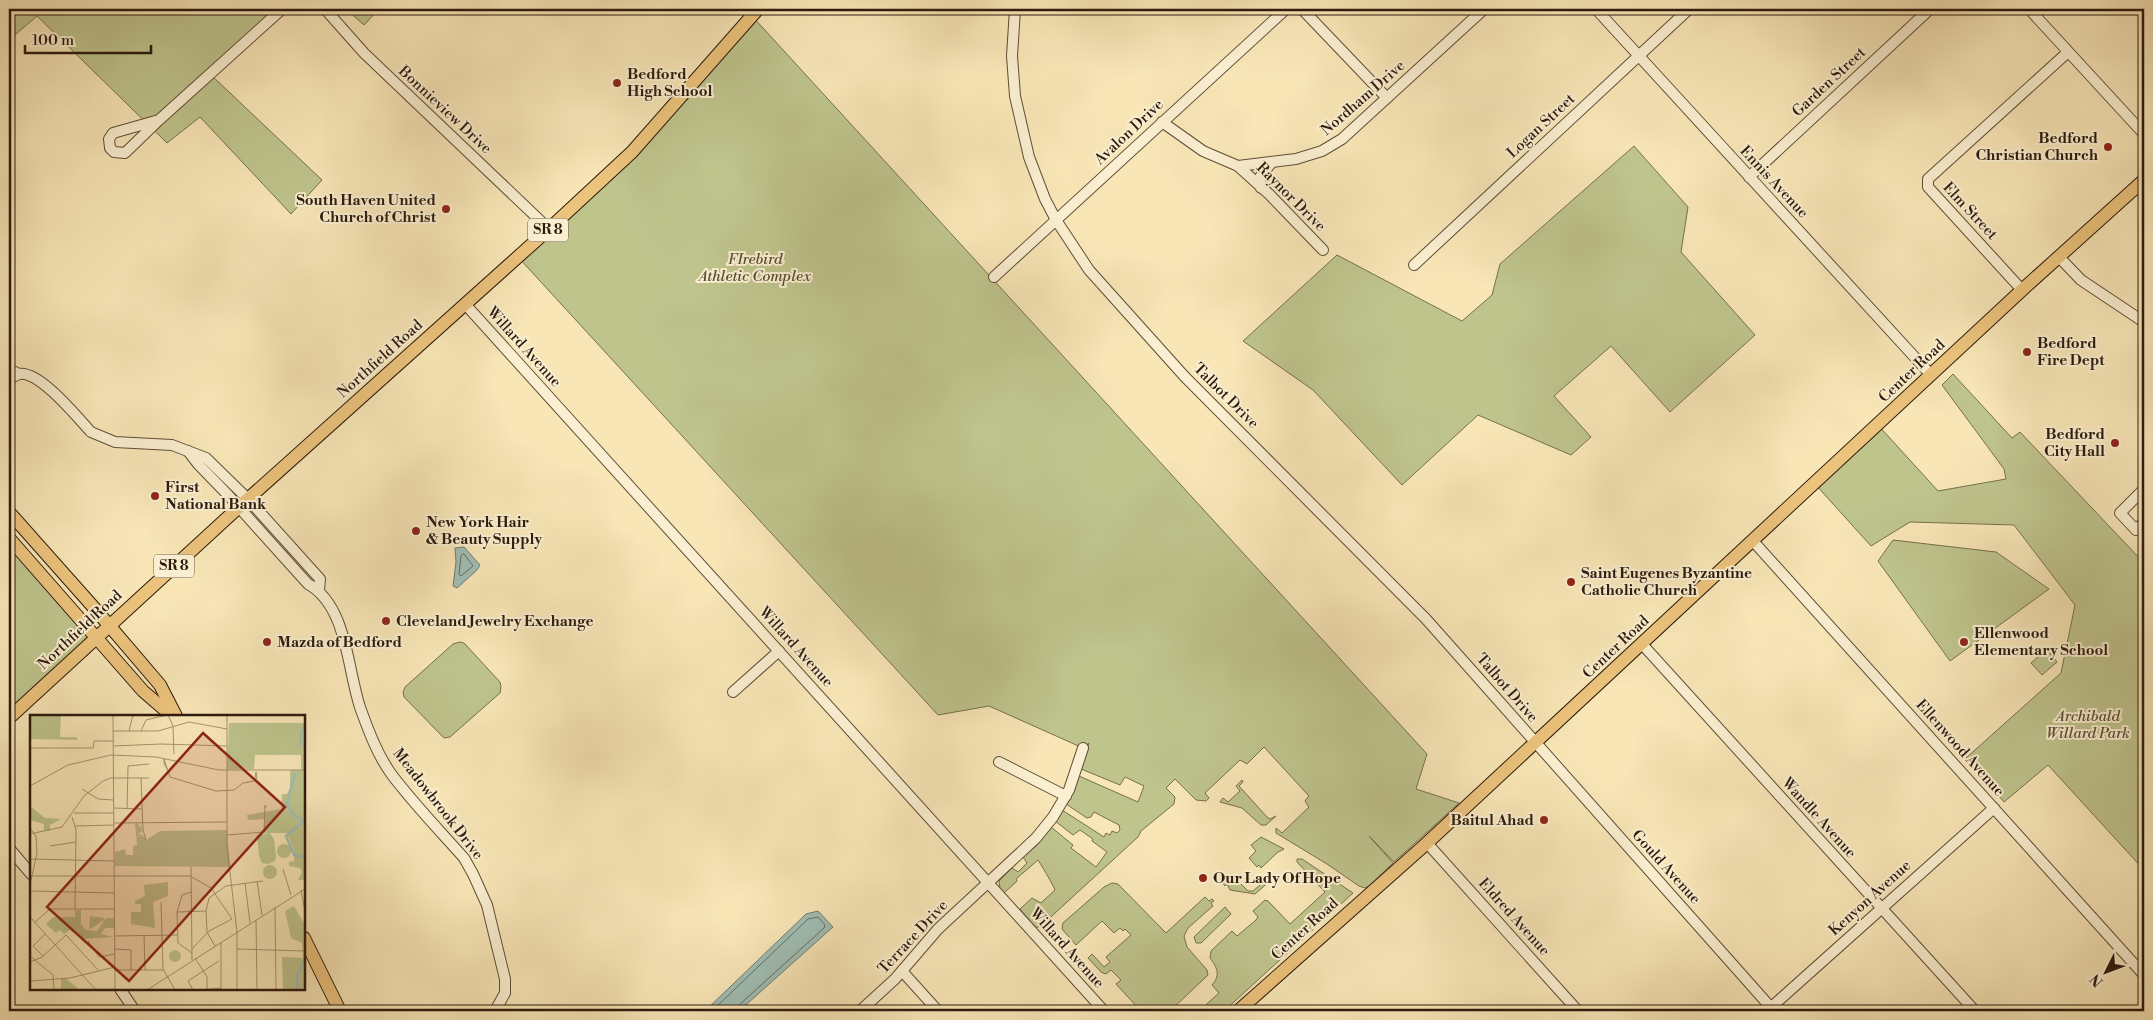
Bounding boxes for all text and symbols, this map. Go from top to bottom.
scale bar [25,22,151,54]
text: 100 m [32,31,74,50]
street label: Garden Street [1788,43,1870,121]
street label: Nordham Drive [1317,56,1409,140]
street label: Bonnieview Drive [394,61,496,158]
place label: Bedford High School [627,65,713,101]
marker: Bedford High School [611,77,623,89]
street label: Logan Street [1503,89,1580,162]
street label: Avalon Drive [1090,95,1168,170]
place label: Bedford Christian Church [1975,129,2099,165]
marker: Bedford Christian Church [2102,141,2114,153]
street label: Ennis Avenue [1736,142,1812,222]
street label: Raynor Drive [1252,158,1330,236]
street label: Elm Street [1939,178,2002,244]
place label: South Haven United Church of Christ [296,191,437,227]
marker: South Haven United Church of Christ [440,203,452,215]
road number: SR 8 [528,218,568,242]
park label: FIrebird Athletic Complex [697,250,811,286]
street label: Willard Avenue [482,302,565,391]
street label: Northfield Road [333,315,427,402]
place label: Bedford Fire Dept [2037,334,2105,370]
street label: Center Road [1875,335,1950,407]
marker: Bedford Fire Dept [2021,346,2033,358]
street label: Talbot Drive [1189,359,1263,433]
place label: Bedford City Hall [2044,425,2106,461]
marker: Bedford City Hall [2109,437,2121,449]
place label: First National Bank [165,478,267,514]
marker: First National Bank [149,490,161,502]
place label: New York Hair & Beauty Supply [426,513,543,549]
marker: New York Hair & Beauty Supply [410,525,422,537]
road number: SR 8 [154,554,194,578]
place label: Saint Eugenes Byzantine Catholic Church [1581,564,1752,600]
marker: Saint Eugenes Byzantine Catholic Church [1565,576,1577,588]
street label: Northfield Road [34,586,126,674]
street label: Willard Avenue [754,602,837,691]
street label: Center Road [1579,611,1654,683]
place label: Cleveland Jewelry Exchange [396,612,594,631]
marker: Cleveland Jewelry Exchange [380,615,392,627]
place label: Ellenwood Elementary School [1974,624,2108,660]
place label: Mazda of Bedford [277,633,403,652]
marker: Mazda of Bedford [261,636,273,648]
marker: Ellenwood Elementary School [1958,636,1970,648]
street label: Talbot Drive [1472,650,1542,726]
street label: Ellenwood Avenue [1912,696,2008,800]
park label: Archibald Willard Park [2046,707,2130,743]
inset map [30,715,305,990]
street label: Meadowbrook Drive [389,744,487,864]
street label: Wandle Avenue [1777,773,1860,862]
place label: Baitul Ahad [1450,811,1535,830]
marker: Baitul Ahad [1538,814,1550,826]
street label: Gould Avenue [1628,826,1704,908]
street label: Kenyon Avenue [1825,856,1915,940]
place label: Our Lady Of Hope [1213,869,1341,888]
marker: Our Lady Of Hope [1197,872,1209,884]
street label: Eldred Avenue [1474,874,1554,960]
street label: Center Road [1267,894,1343,964]
street label: Terrace Drive [874,896,952,978]
street label: Willard Avenue [1025,903,1108,992]
north arrow [2080,948,2130,998]
text: N [2087,970,2107,990]

